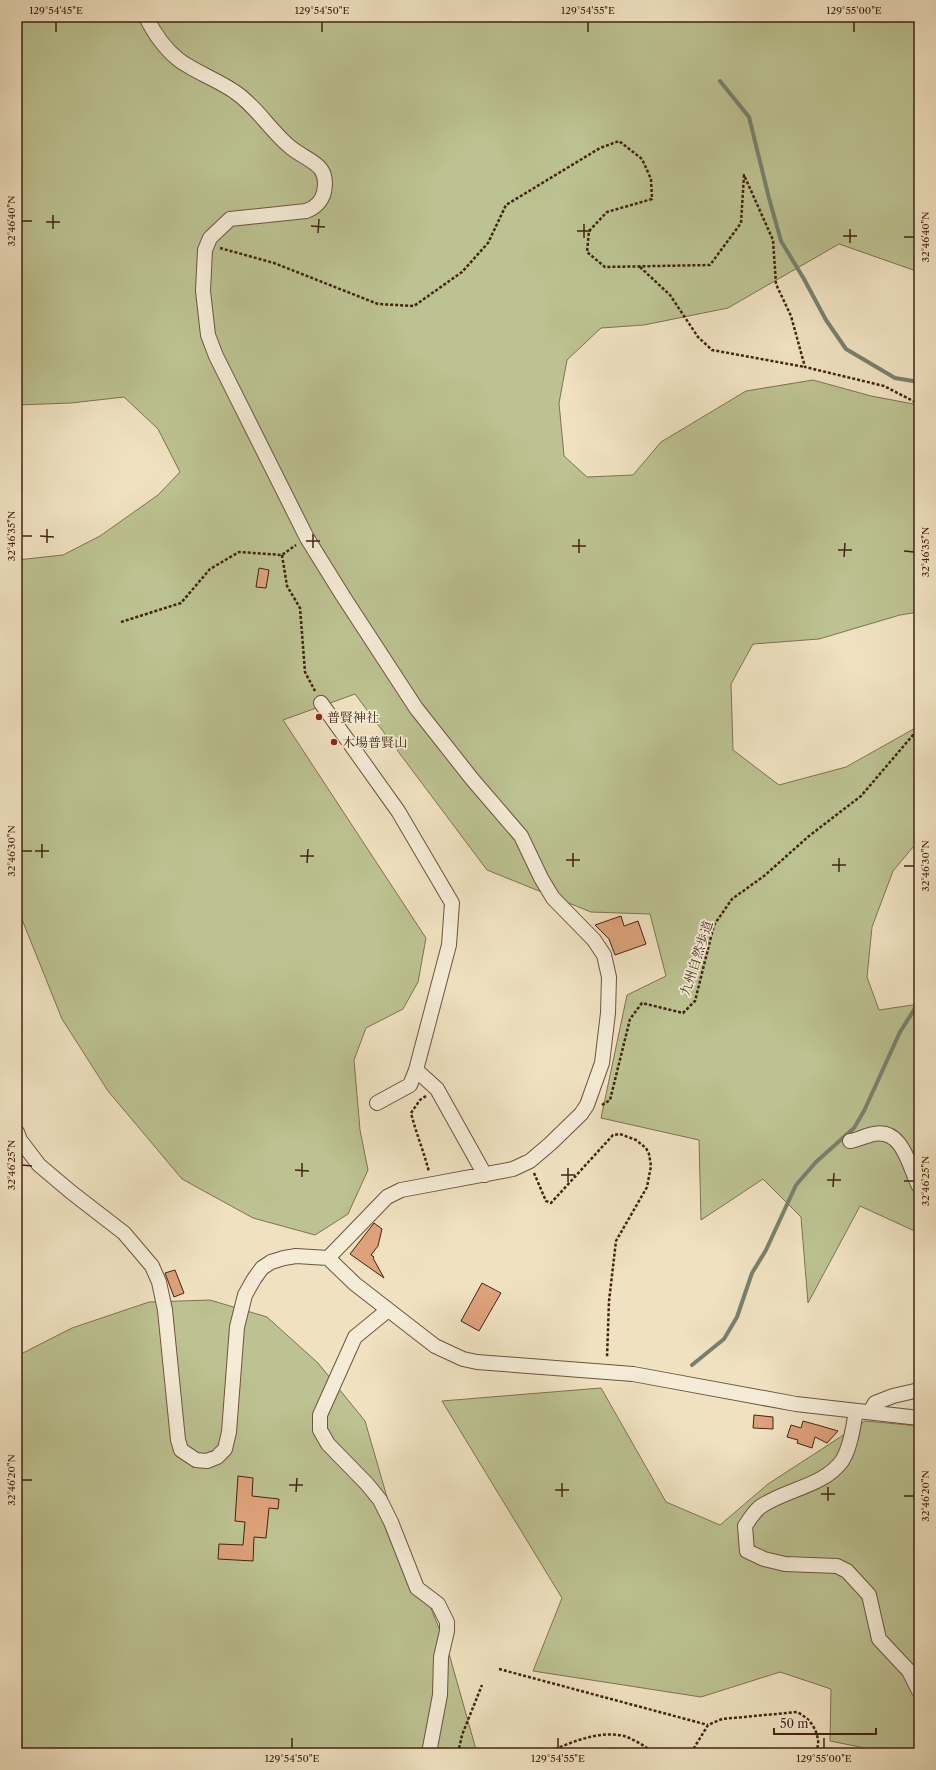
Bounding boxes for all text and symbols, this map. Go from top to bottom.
text: 129°54'45"E [29,4,83,17]
text: 129°54'50"E [295,4,349,17]
text: 129°54'55"E [561,4,615,17]
text: 129°55'00"E [826,4,882,17]
text: 32°46'40"N [5,195,18,247]
text: 32°46'40"N [919,211,932,263]
text: 32°46'35"N [5,511,18,561]
text: 32°46'35"N [919,527,932,577]
place label: 普賢神社 [327,709,379,725]
marker: 普賢神社 [314,712,324,722]
place label: 木場普賢山 [342,734,407,750]
marker: 木場普賢山 [329,737,339,747]
text: 32°46'30"N [5,825,18,877]
text: 32°46'30"N [919,840,932,892]
street label: 九州自然歩道 [676,918,716,998]
text: 32°46'25"N [5,1140,18,1190]
text: 32°46'25"N [919,1156,932,1206]
text: 32°46'20"N [5,1454,18,1506]
text: 32°46'20"N [919,1470,932,1522]
scale bar [774,1710,876,1736]
text: 50 m [780,1716,809,1731]
text: 129°54'50"E [265,1752,319,1765]
text: 129°54'55"E [531,1752,585,1765]
text: 129°55'00"E [796,1752,852,1765]

